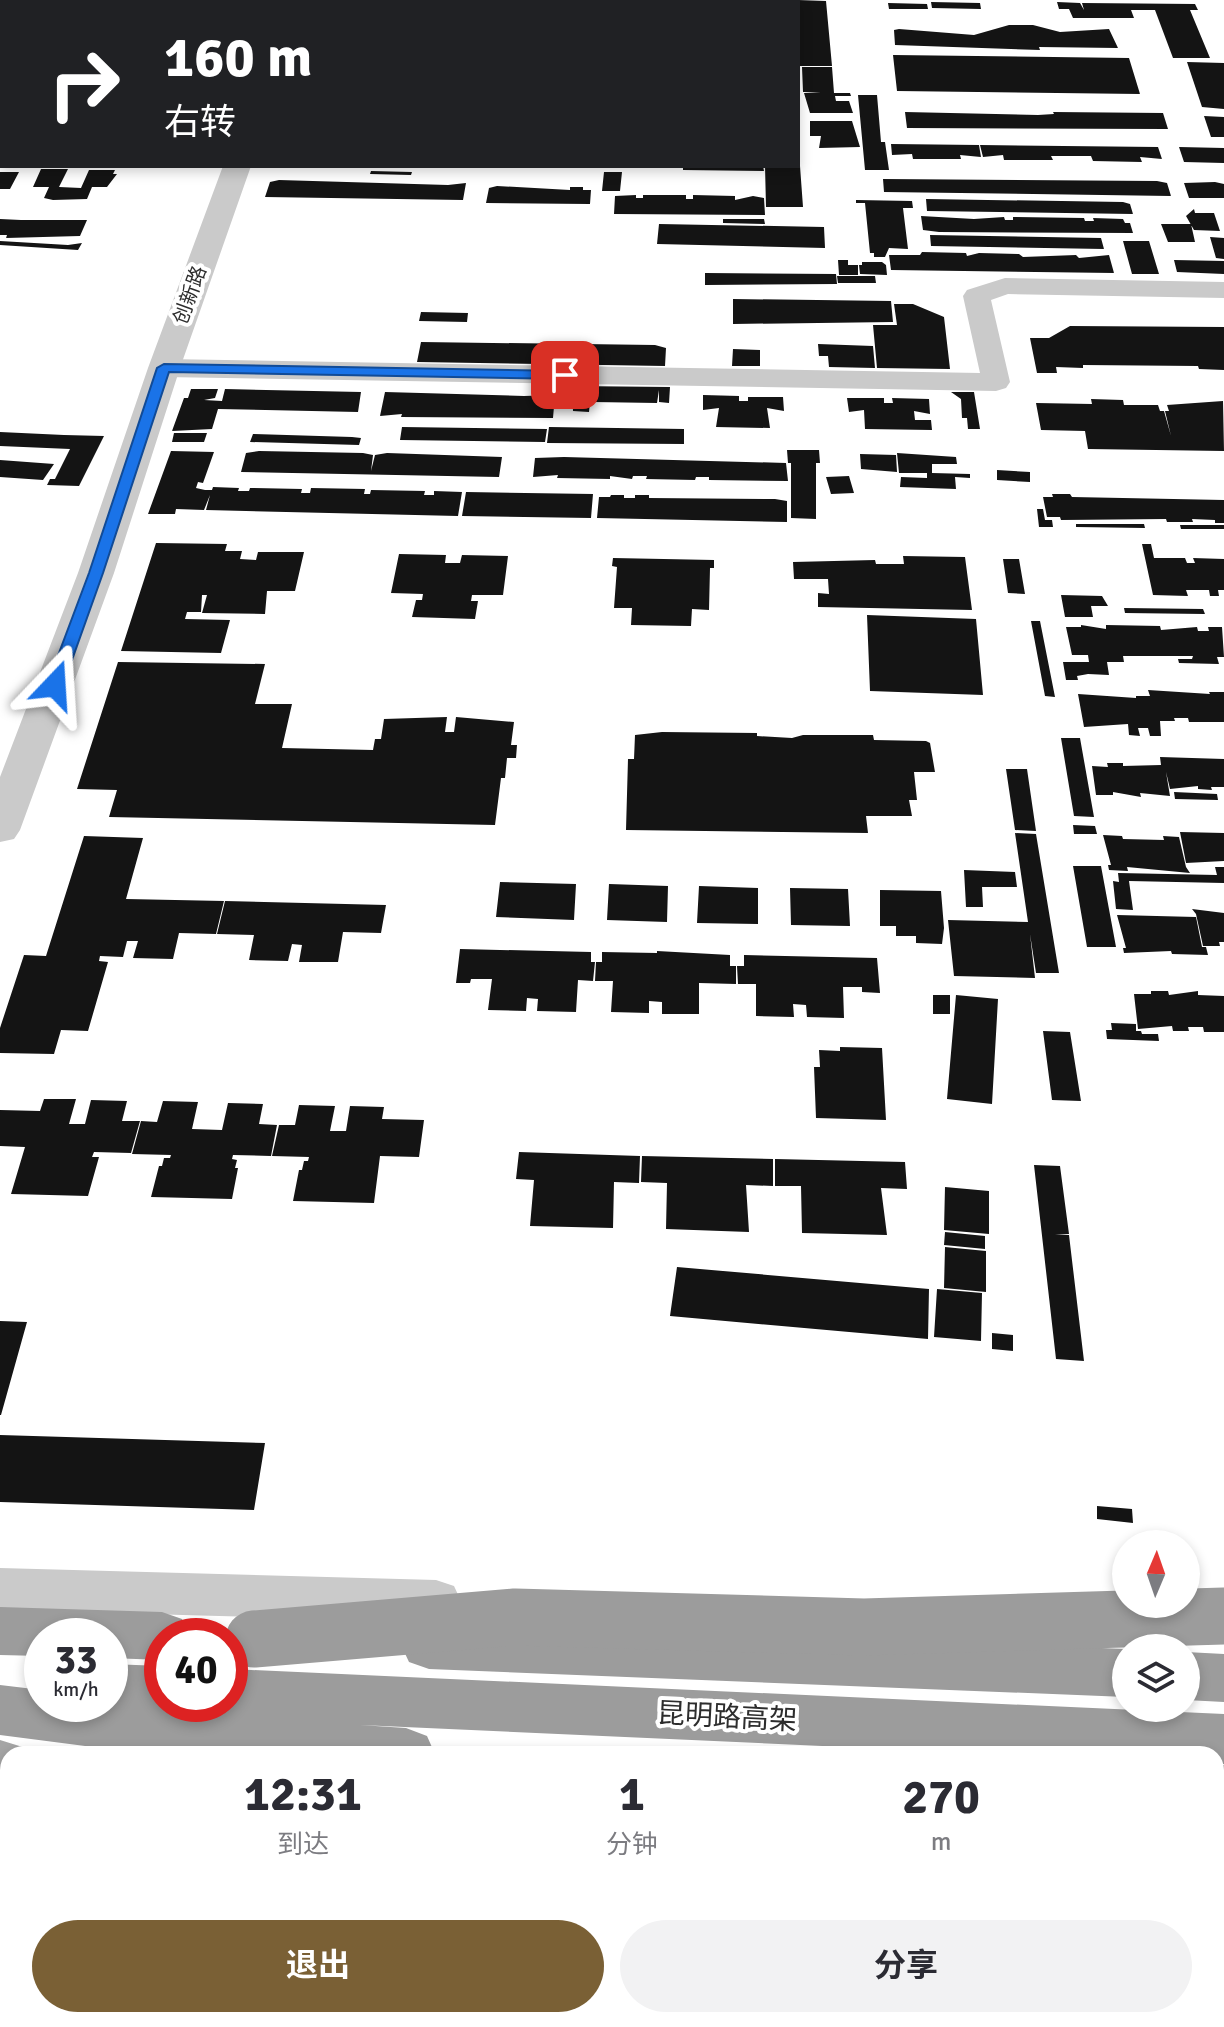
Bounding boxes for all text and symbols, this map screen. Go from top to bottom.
text: 160 m [164,23,312,92]
icon: right [32,32,136,136]
text: 右转 [164,100,236,145]
street label: 创新路 [168,263,212,327]
pin [531,341,599,409]
icon: arrive [543,353,587,397]
position arrow [13,643,97,727]
north arrow [1112,1530,1200,1618]
map controls [1112,1530,1200,1722]
speed limit sign: 40 [144,1618,248,1722]
button: layers [1112,1634,1200,1722]
text: 33 [54,1635,98,1685]
text: km/h [53,1677,99,1702]
street label: 昆明路高架 [656,1696,798,1738]
text: 12:31 [244,1765,362,1824]
text: 1 [619,1765,645,1824]
text: 270 [902,1768,980,1827]
text: m [931,1826,951,1858]
text: 到达 [277,1829,329,1861]
text: 分钟 [606,1829,658,1861]
button: 退出 [32,1920,604,2012]
button: 分享 [620,1920,1192,2012]

